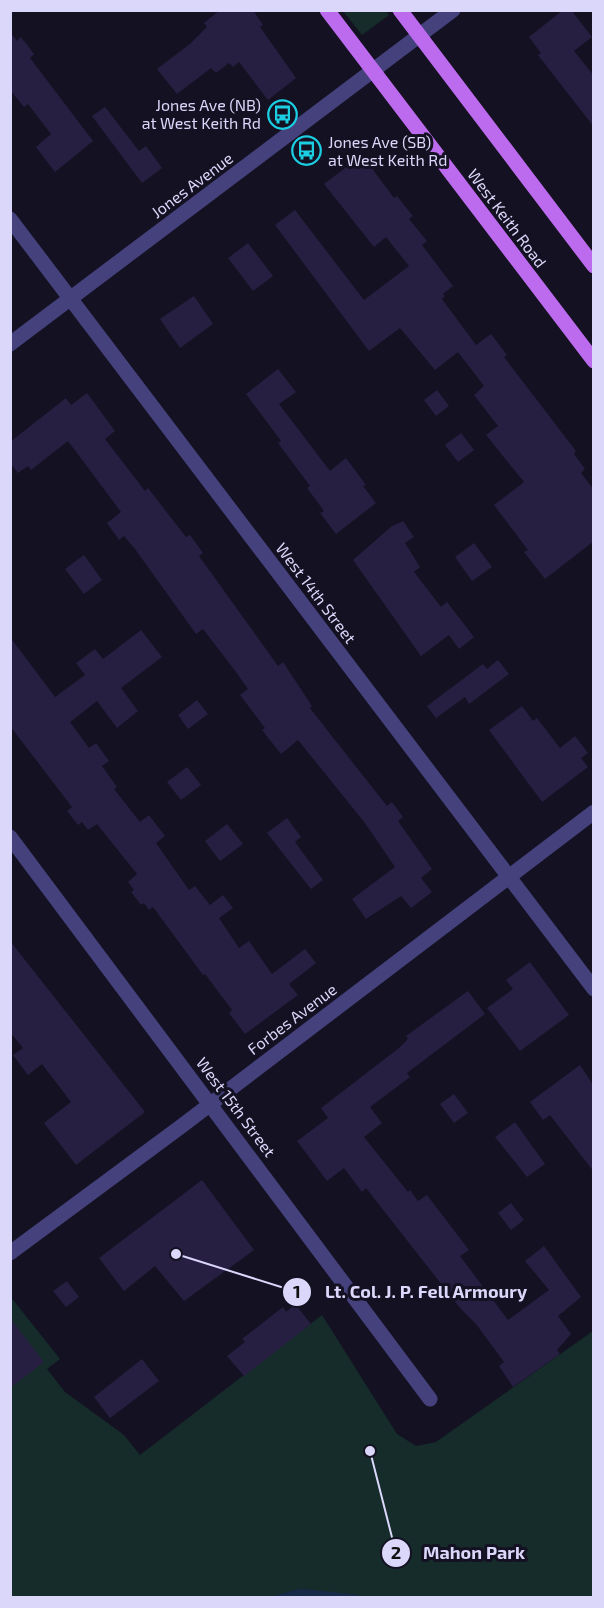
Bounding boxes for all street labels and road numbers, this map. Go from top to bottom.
street label: Jones Avenue [147,148,236,221]
street label: West Keith Road [464,165,551,271]
street label: West 14th Street [272,539,360,647]
street label: Forbes Avenue [243,979,340,1058]
street label: West 15th Street [193,1053,280,1160]

